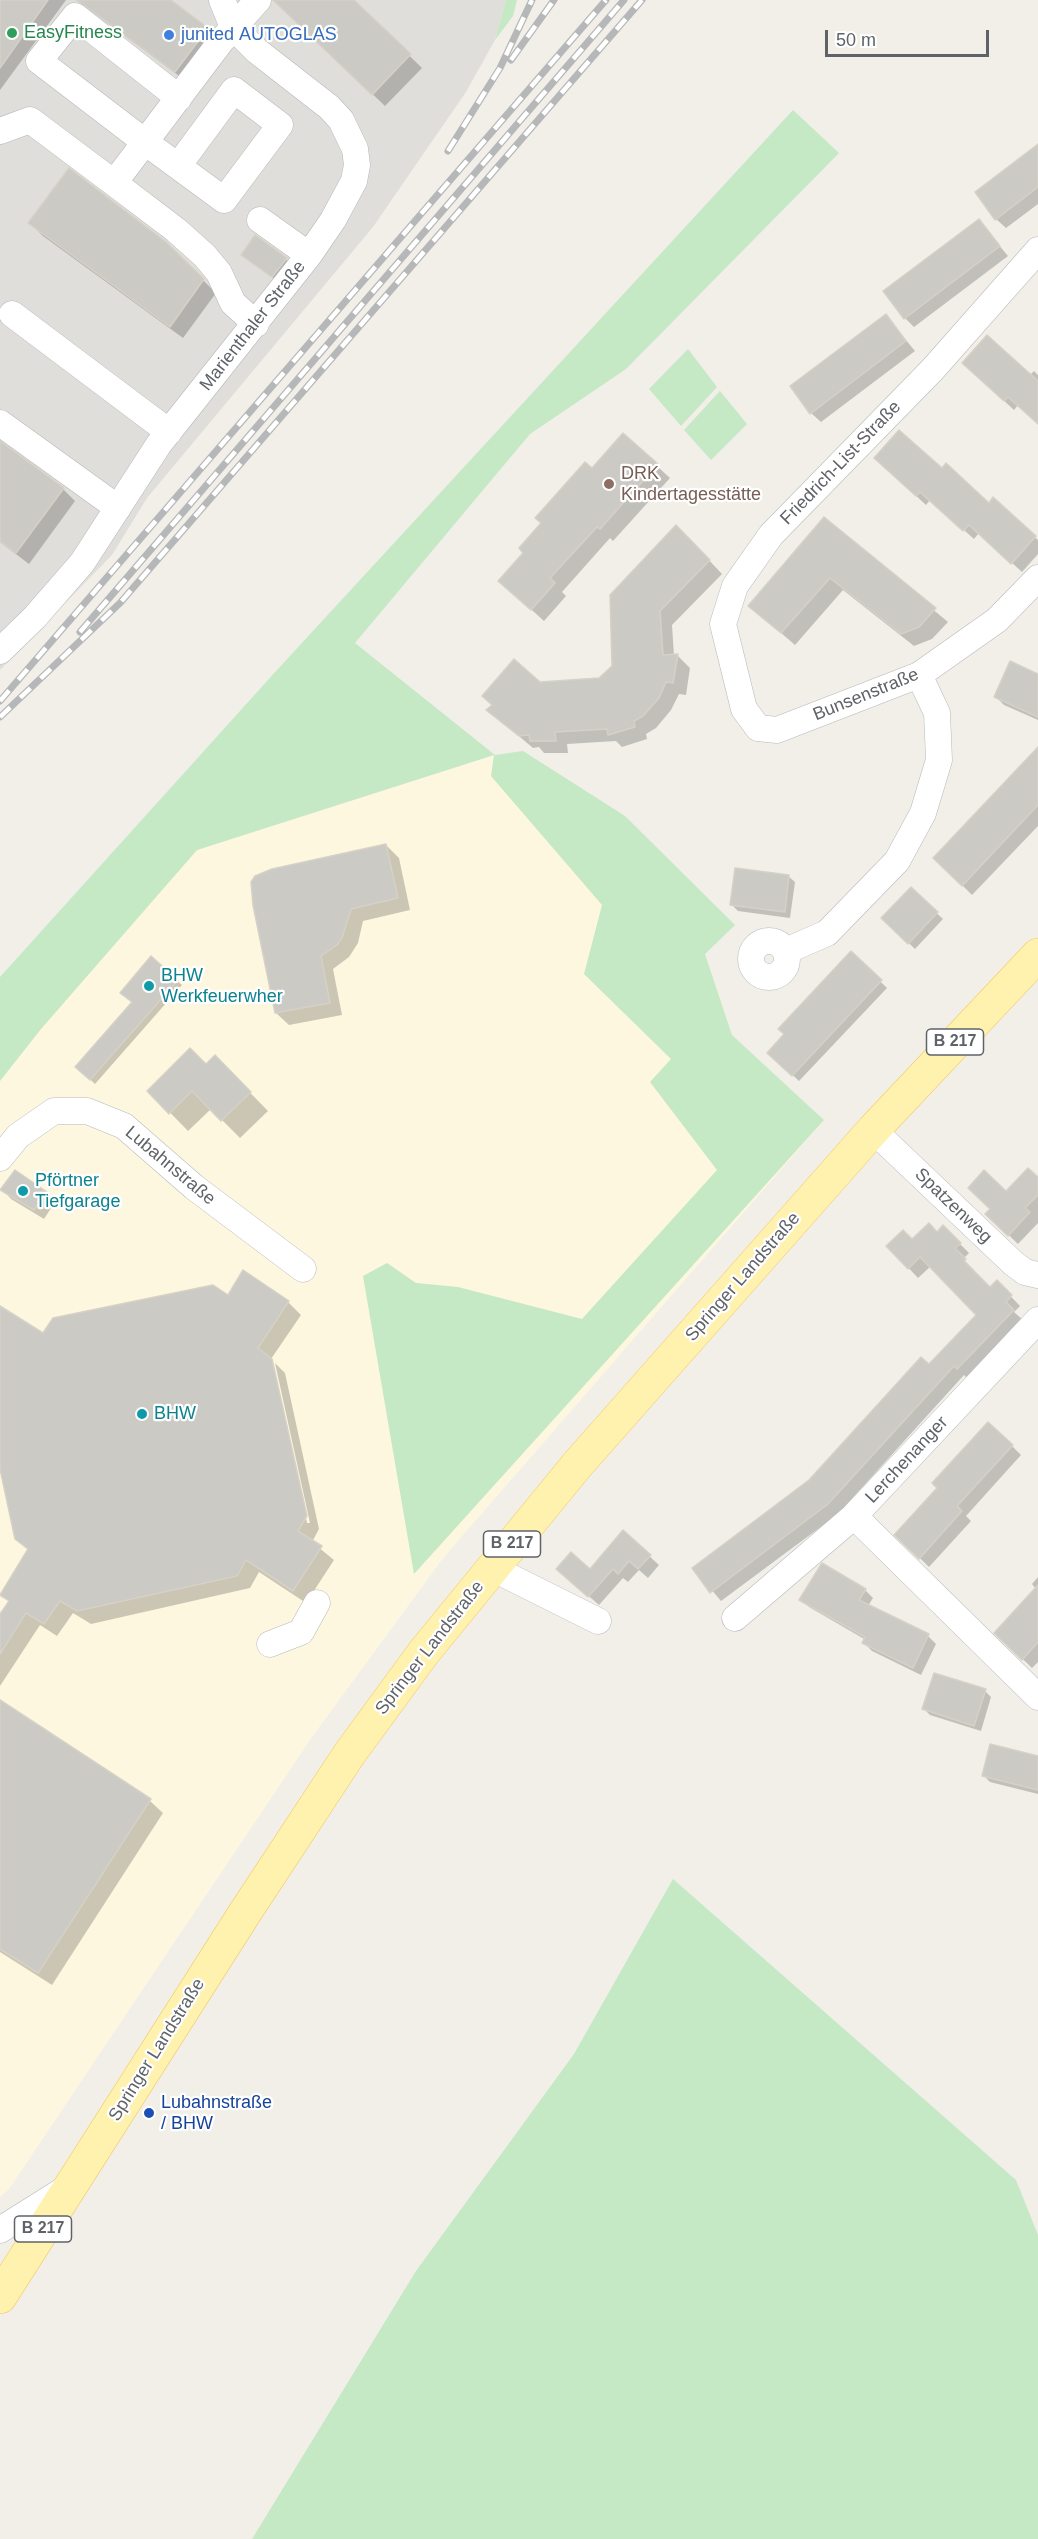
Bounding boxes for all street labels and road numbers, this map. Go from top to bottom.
street label: Marienthaler Straße [196,257,310,395]
street label: Friedrich-List-Straße [776,397,906,529]
street label: Bunsenstraße [810,664,922,726]
road number: B 217 [926,1029,984,1055]
street label: Lubahnstraße [121,1122,219,1210]
street label: Spatzenweg [910,1164,996,1248]
street label: Springer Landstraße [681,1208,805,1346]
street label: Lerchenanger [861,1412,953,1508]
road number: B 217 [484,1531,540,1557]
street label: Springer Landstraße [371,1577,489,1719]
street label: Springer Landstraße [104,1975,210,2125]
road number: B 217 [15,2216,72,2242]

